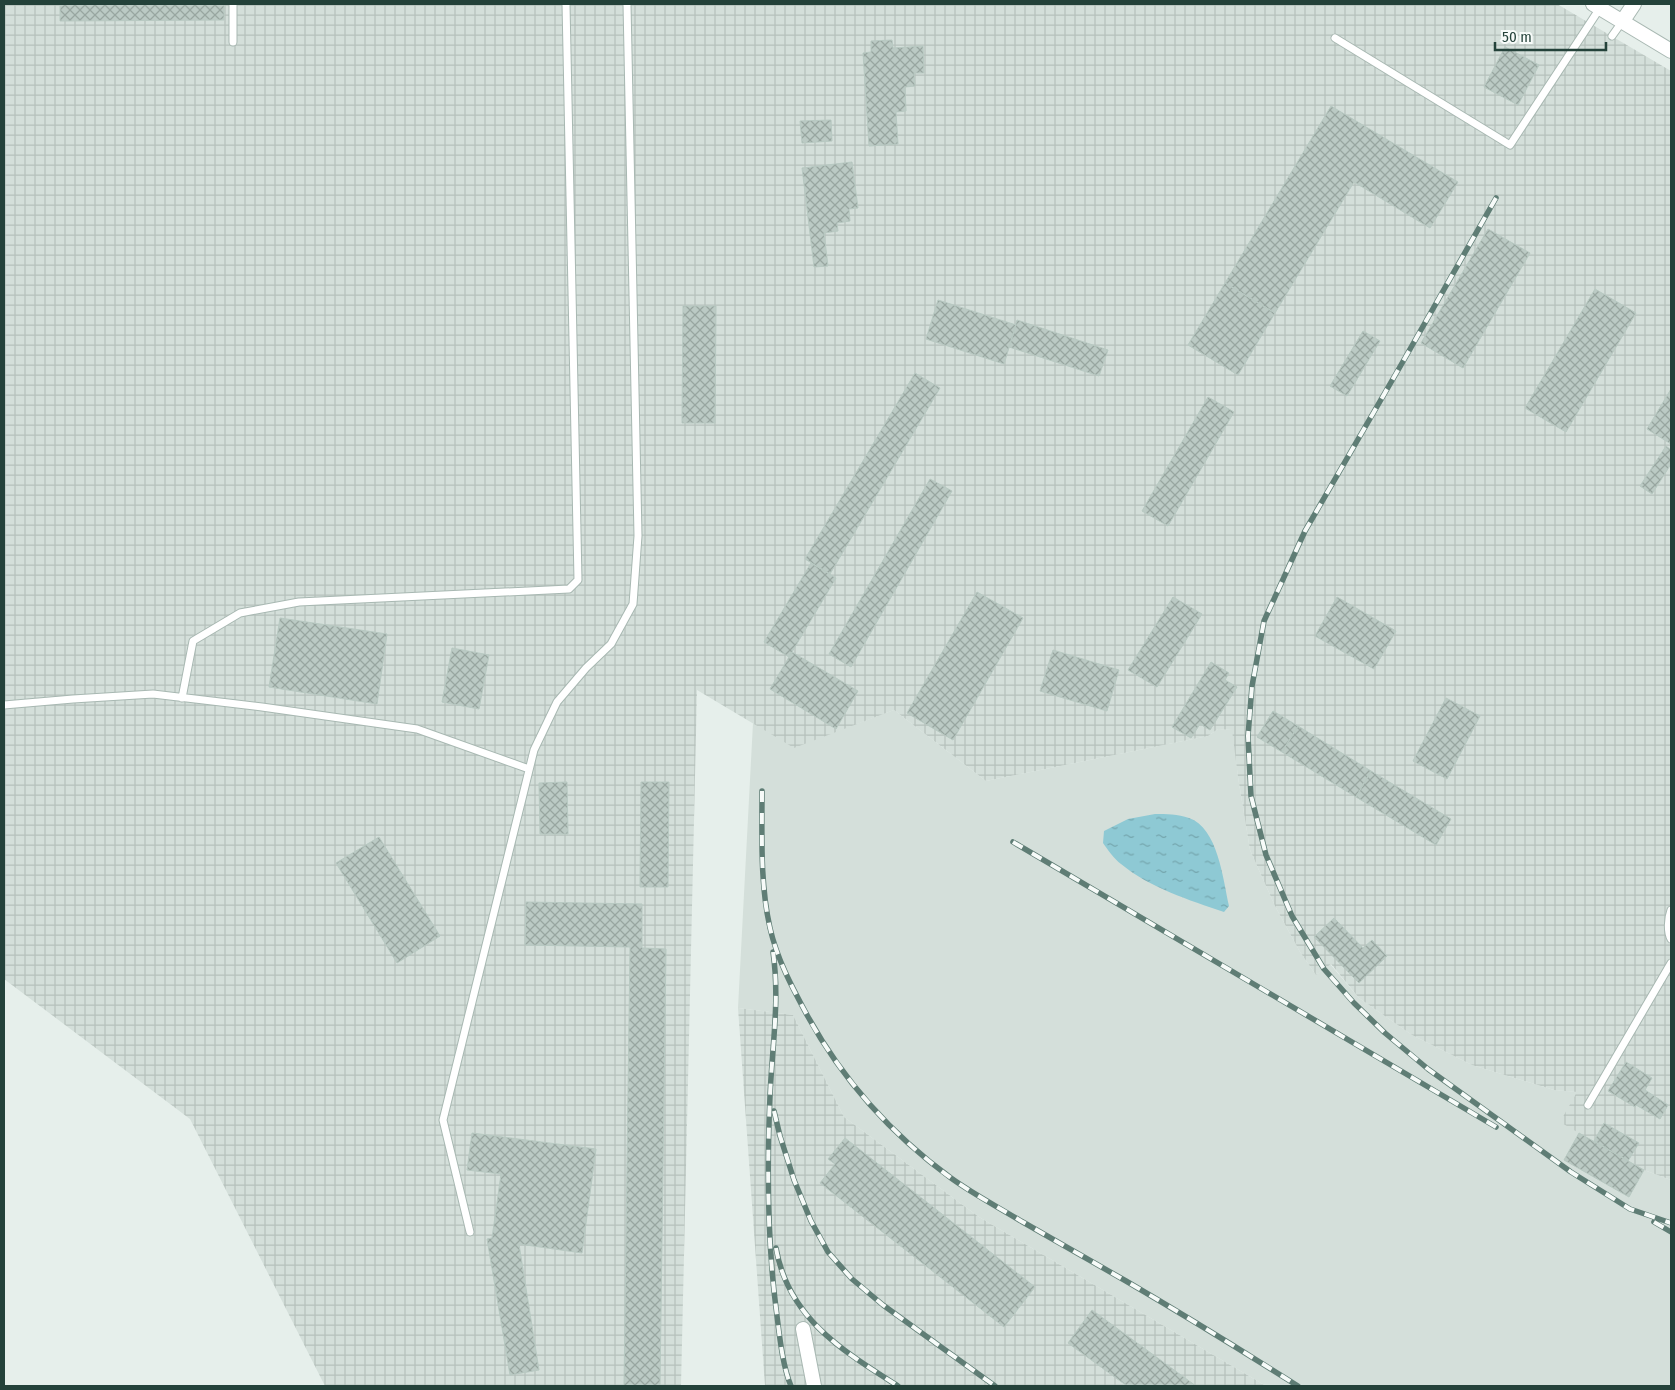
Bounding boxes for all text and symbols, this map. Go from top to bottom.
scale bar [1495,20,1606,52]
text: 50 m [1502,28,1532,46]

